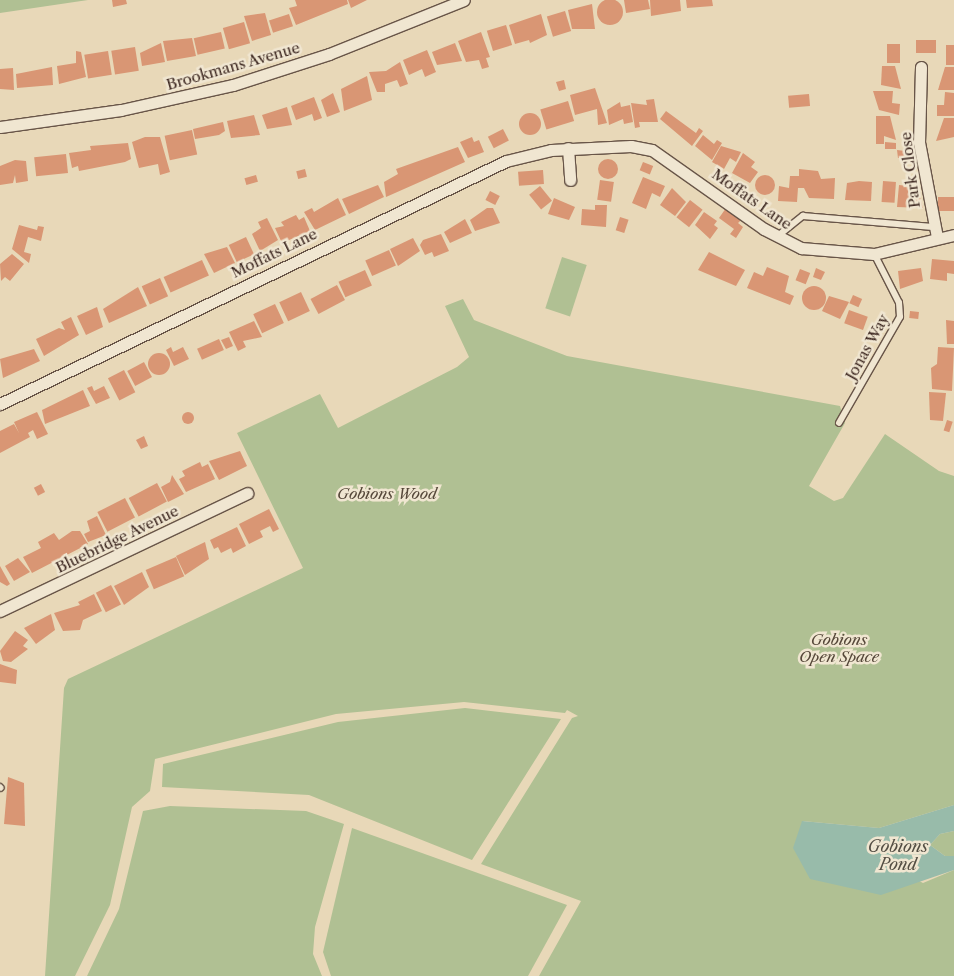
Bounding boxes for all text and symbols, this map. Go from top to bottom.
street label: Brookmans Avenue [164,38,302,94]
street label: Park Close [896,131,924,209]
street label: Moffats Lane [709,165,795,233]
street label: Moffats Lane [228,224,320,282]
street label: Jonas Way [841,311,893,383]
park label: Gobions Wood [337,485,437,503]
street label: Bluebridge Avenue [52,501,182,577]
park label: Gobions Open Space [799,630,879,665]
water label: Gobions Pond [868,836,928,874]

